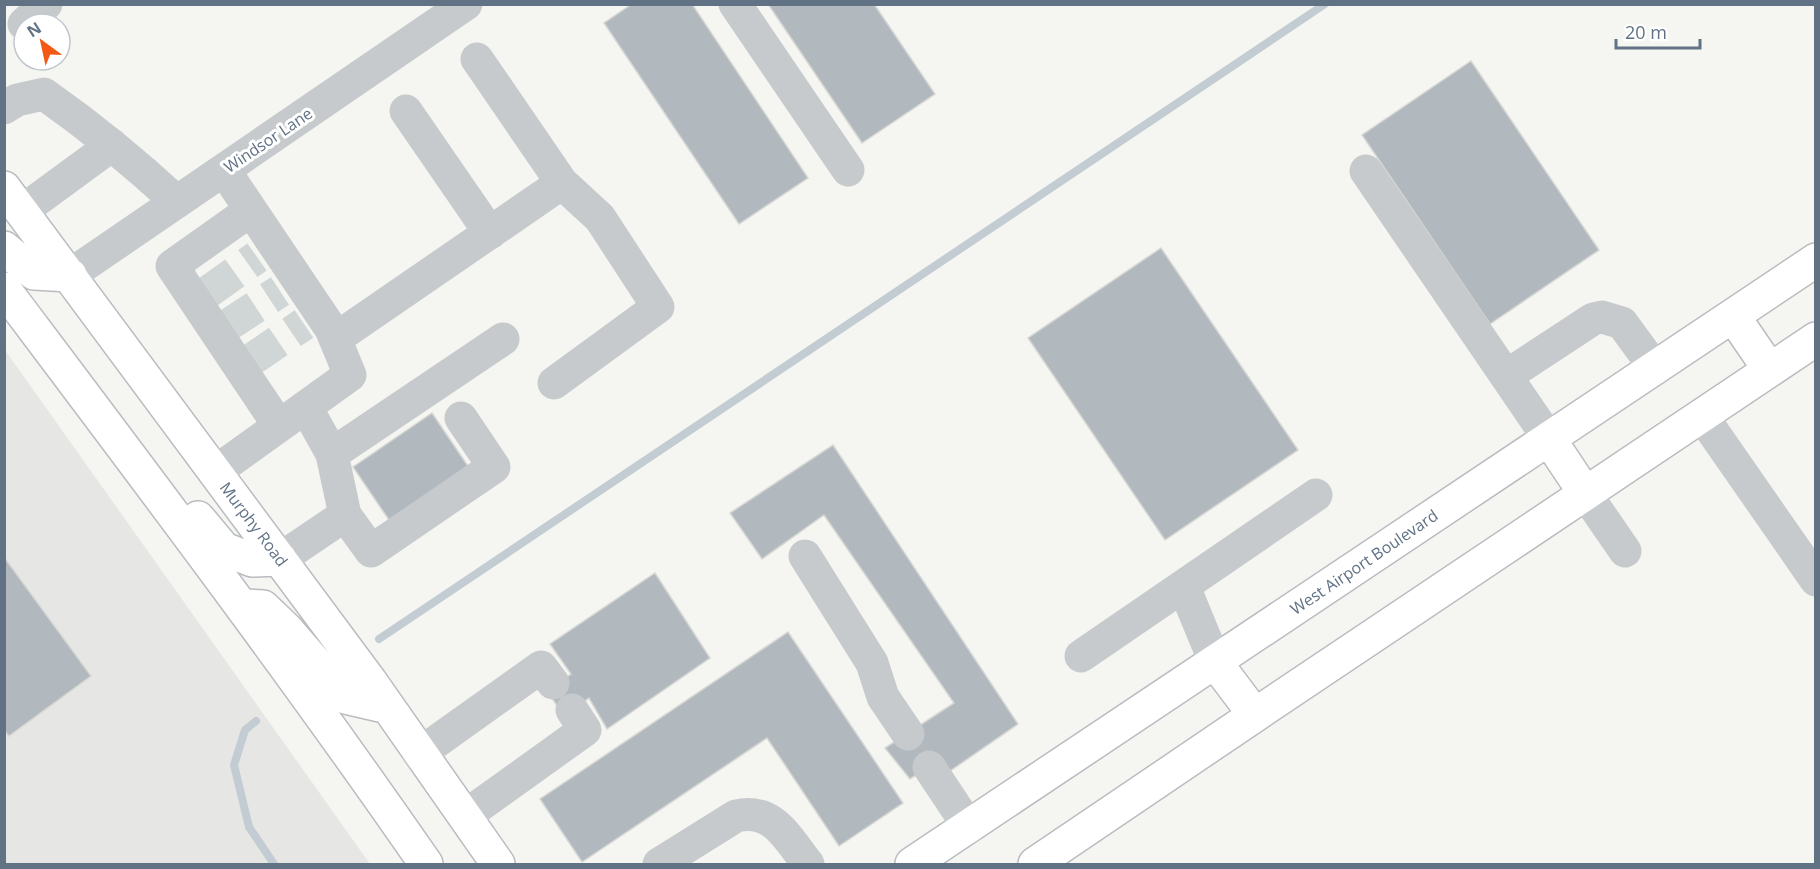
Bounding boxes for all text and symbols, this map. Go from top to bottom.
north arrow [12,12,72,72]
scale bar [1616,12,1700,50]
text: N [22,17,45,42]
text: 20 m [1625,20,1667,44]
street label: Windsor Lane [219,102,317,178]
street label: Murphy Road [215,477,293,571]
street label: West Airport Boulevard [1286,504,1442,620]

